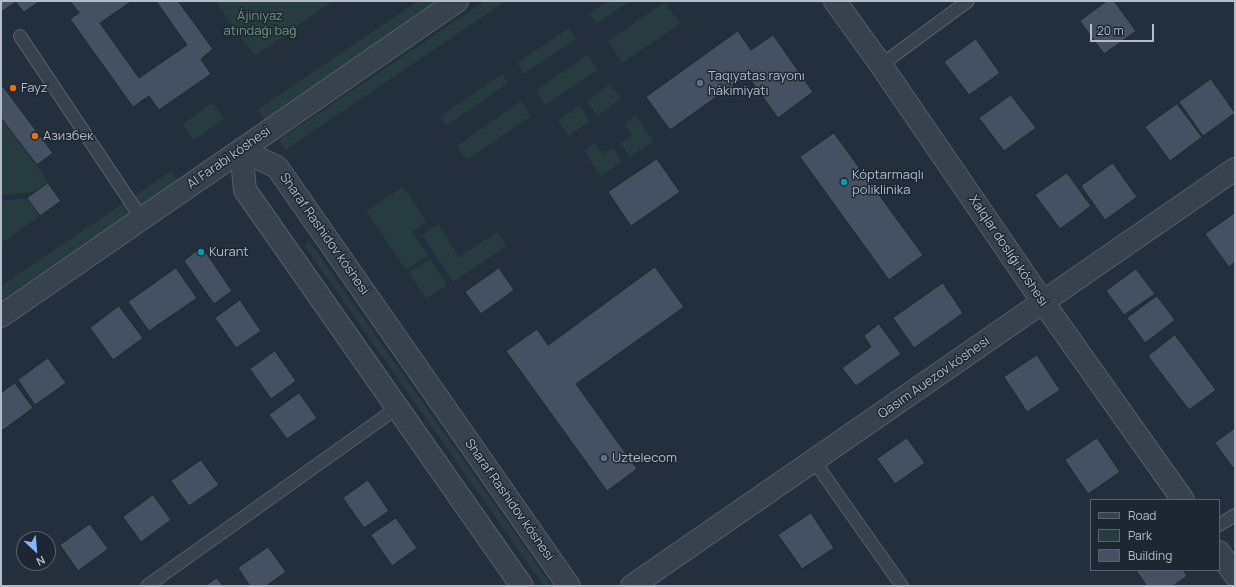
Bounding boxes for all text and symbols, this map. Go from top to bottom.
park label: Ájiniyaz atındaǵı baǵ [223,8,297,39]
scale bar [1092,16,1156,42]
text: 20 m [1097,22,1124,39]
place label: Taqıyatas rayonı hákimiyatı [708,68,805,99]
marker: Taqıyatas rayonı hákimiyatı [695,78,705,88]
place label: Fayz [21,80,48,96]
marker: Fayz [8,83,18,93]
street label: Al Farabi kóshesi [184,123,274,193]
place label: Азизбек [43,128,93,144]
marker: Азизбек [30,131,40,141]
place label: Kóptarmaqlı poliklinika [852,167,924,198]
street label: Sharaf Rashidov kóshesi [276,170,372,298]
marker: Kóptarmaqlı poliklinika [839,177,849,187]
street label: Xalqlar doslıǵı kóshesi [965,193,1051,309]
place label: Kurant [209,244,249,260]
marker: Kurant [196,247,206,257]
street label: Qasım Auezov kóshesi [875,334,993,422]
street label: Sharaf Rashidov kóshesi [461,436,557,564]
place label: Uztelecom [612,450,677,466]
marker: Uztelecom [599,453,609,463]
legend [1090,499,1220,571]
text: Road [1128,507,1156,524]
text: Park [1128,527,1152,544]
north arrow [16,531,56,571]
text: Building [1128,547,1172,564]
text: N [34,553,48,570]

